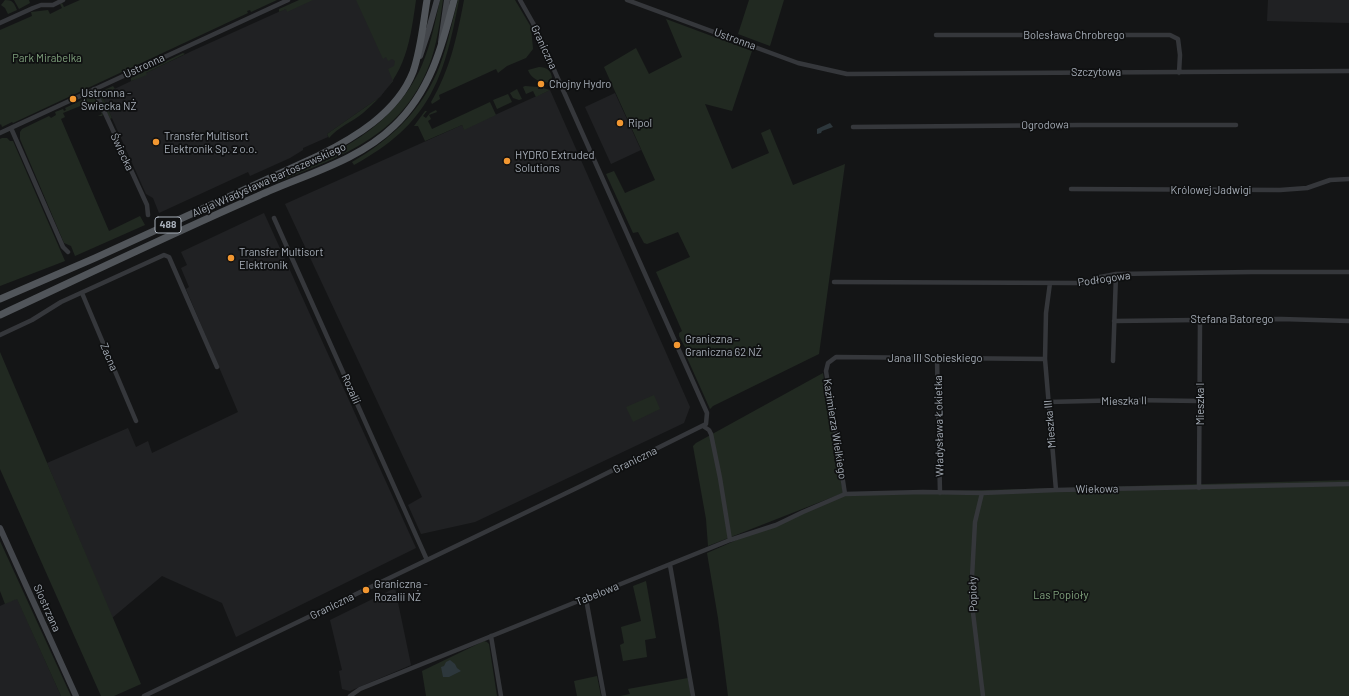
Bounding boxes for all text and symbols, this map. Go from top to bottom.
street label: Graniczna [528,23,560,71]
street label: Ustronna [712,25,758,53]
street label: Bolesława Chrobrego [1023,28,1125,42]
park label: Park Mirabelka [12,51,82,65]
street label: Ustronna [121,51,167,81]
street label: Szczytowa [1071,65,1121,79]
place label: Chojny Hydro [549,77,611,91]
marker: Chojny Hydro [536,79,546,89]
place label: Ustronna - Świecka NŻ [81,86,136,112]
marker: Ustronna - Świecka NŻ [68,94,78,104]
place label: Ripol [628,116,652,130]
marker: Ripol [615,118,625,128]
street label: Ogrodowa [1021,118,1069,132]
place label: Transfer Multisort Elektronik Sp. z o.o. [164,129,257,155]
street label: Świecka [108,131,136,173]
marker: Transfer Multisort Elektronik Sp. z o.o. [151,137,161,147]
street label: Aleja Władysława Bartoszewskiego [190,140,348,220]
place label: HYDRO Extruded Solutions [515,148,595,174]
marker: HYDRO Extruded Solutions [502,156,512,166]
street label: Królowej Jadwigi [1171,183,1251,197]
road number: 488 [155,217,181,233]
place label: Transfer Multisort Elektronik [239,245,324,271]
marker: Transfer Multisort Elektronik [226,253,236,263]
street label: Podłogowa [1077,269,1131,289]
street label: Stefana Batorego [1190,312,1274,326]
place label: Graniczna - Graniczna 62 NŻ [685,332,762,358]
marker: Graniczna - Graniczna 62 NŻ [672,340,682,350]
street label: Zacna [97,341,121,373]
street label: Jana III Sobieskiego [888,351,982,365]
street label: Rozalii [339,372,363,406]
street label: Władysława Łokietka [932,375,946,477]
street label: Kazimierza Wielkiego [821,378,849,480]
street label: Mieszka I [1193,383,1207,425]
street label: Mieszka II [1101,394,1147,408]
street label: Mieszka III [1041,399,1059,449]
street label: Graniczna [611,444,659,476]
street label: Wiekowa [1075,482,1119,496]
street label: Popioły [966,576,980,612]
place label: Graniczna - Rozalii NŻ [374,577,428,603]
street label: Tabelowa [574,579,620,609]
street label: Siostrzana [31,582,63,634]
marker: Graniczna - Rozalii NŻ [361,585,371,595]
park label: Las Popioły [1033,588,1089,602]
street label: Graniczna [308,590,356,622]

